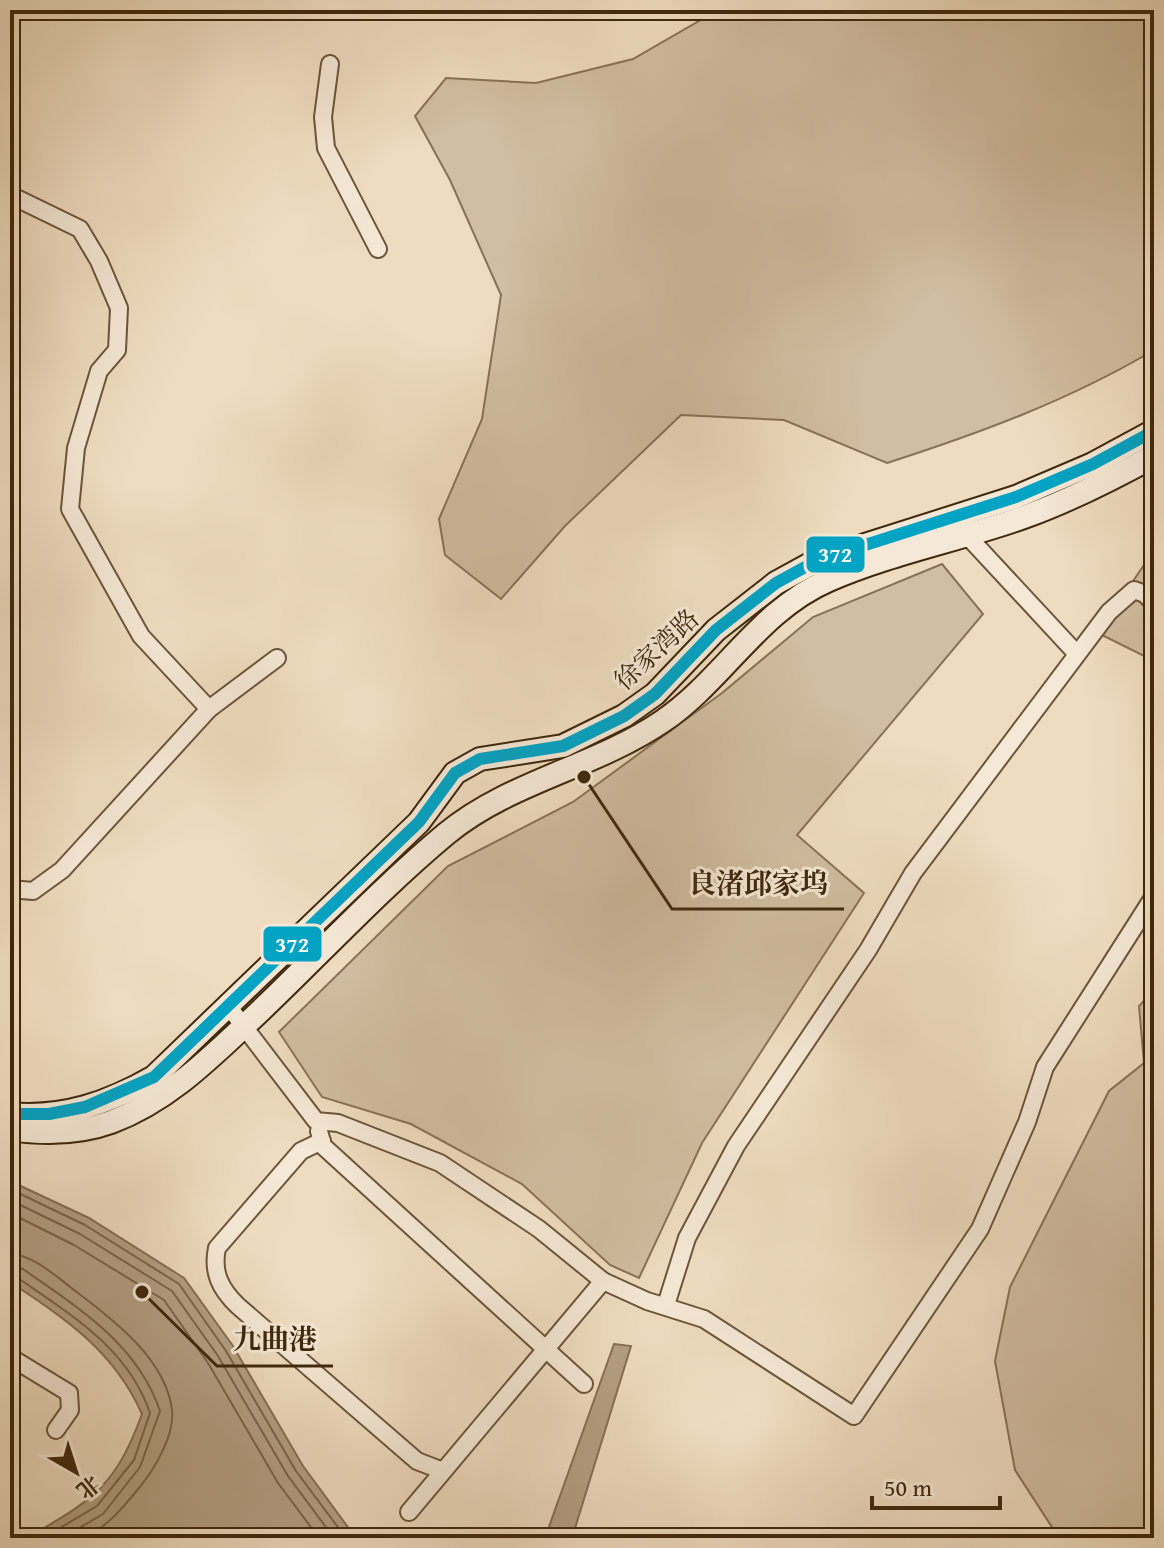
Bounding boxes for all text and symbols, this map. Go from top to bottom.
line badge: 372 [805,535,866,574]
text: 372 [818,538,852,570]
street label: 徐家湾路 [605,599,707,699]
callout: 良渚邱家坞 [672,857,844,909]
text: 良渚邱家坞 [688,862,828,903]
line badge: 372 [262,925,323,963]
text: 372 [275,928,309,960]
callout: 九曲港 [217,1314,333,1366]
text: 九曲港 [233,1318,317,1359]
north arrow [36,1432,116,1512]
scale bar [872,1460,1000,1510]
text: 北 [70,1468,107,1507]
text: 50 m [884,1470,932,1505]

